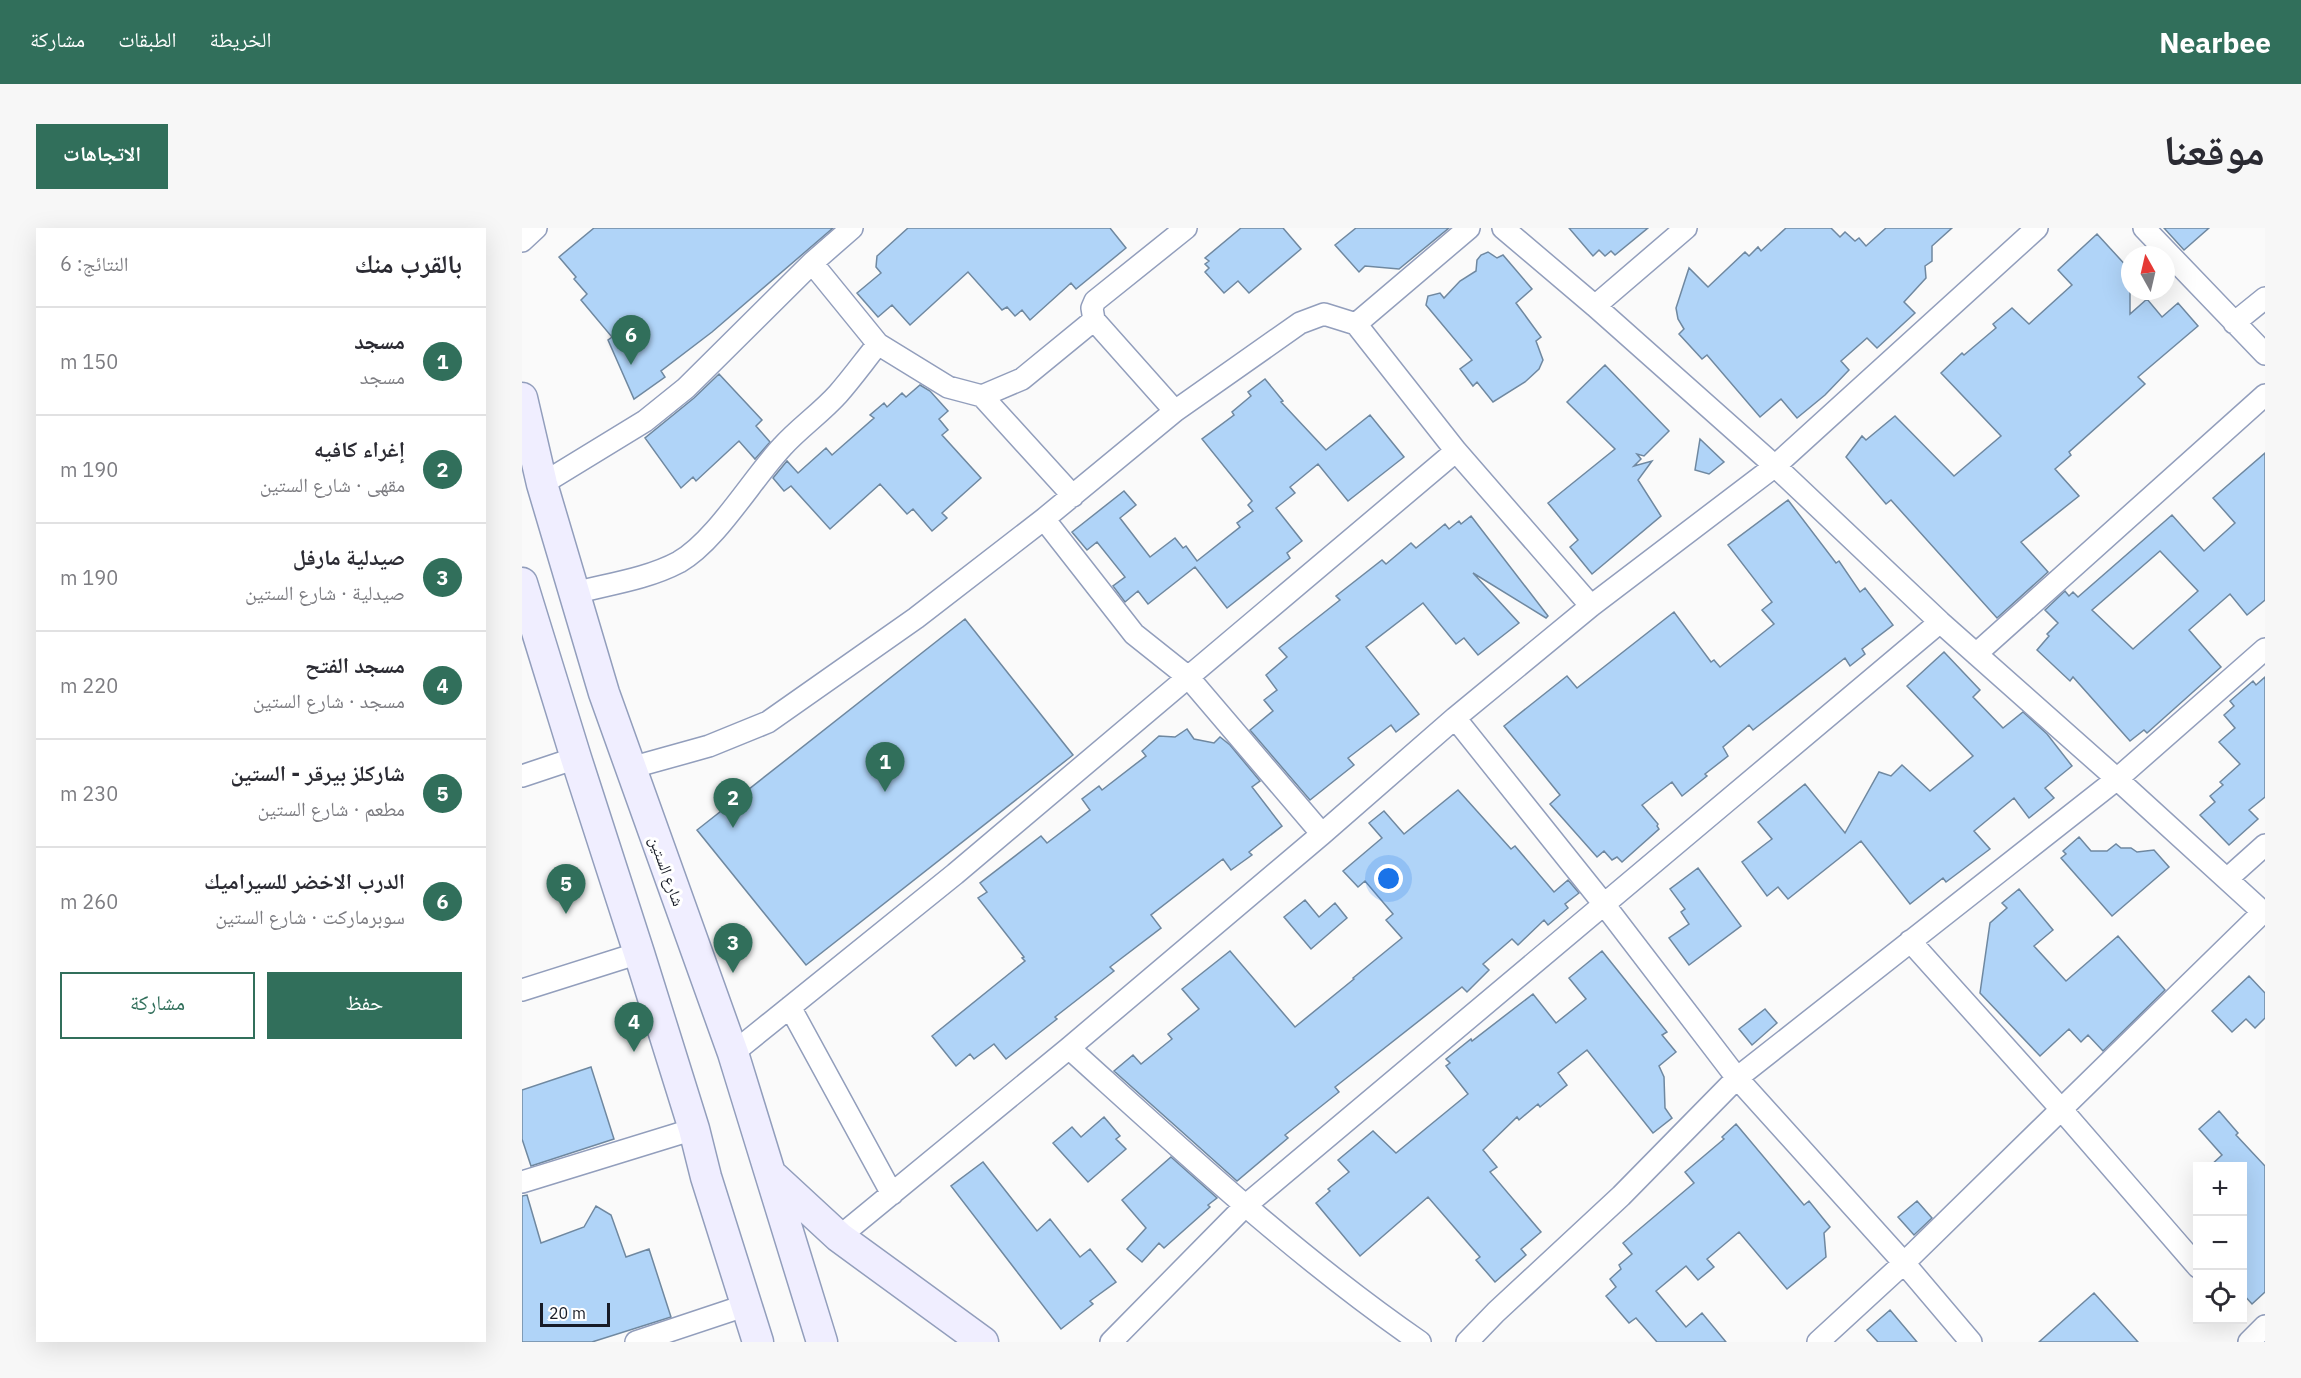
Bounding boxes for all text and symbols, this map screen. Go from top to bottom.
text: Nearbee [2159,24,2271,61]
text: مشاركة [30,25,85,53]
text: الطبقات [118,25,177,53]
text: الخريطة [210,25,271,53]
text: موقعنا [2164,122,2265,177]
button: الاتجاهات [36,124,168,189]
text: بالقرب منك [354,246,462,280]
north arrow [2121,246,2175,300]
text: النتائج: 6 [60,250,128,277]
pin: 6 [612,316,650,365]
text: مسجد [354,326,405,355]
text: 150 m [60,348,118,375]
text: 1 [437,348,449,375]
text: مسجد [360,363,405,390]
text: إغراء كافيه [314,434,405,463]
text: 190 m [60,456,118,483]
text: 2 [437,456,449,483]
text: مقهى · شارع الستين [260,471,405,498]
text: صيدلية مارفل [293,542,405,571]
text: 190 m [60,564,118,591]
text: 3 [437,564,449,591]
text: صيدلية · شارع الستين [245,579,405,606]
text: مسجد الفتح [305,650,405,679]
text: 220 m [60,672,118,699]
text: 4 [437,672,449,699]
text: مسجد · شارع الستين [253,687,405,714]
pin: 1 [866,742,904,792]
text: شاركلز بيرقر - الستين [231,758,405,787]
pin: 2 [714,778,752,828]
text: 230 m [60,780,118,807]
text: 5 [437,780,449,807]
text: مطعم · شارع الستين [257,795,405,822]
street label: شارع الستين [644,833,689,909]
pin: 5 [546,864,585,914]
your location [1374,864,1403,893]
text: الدرب الاخضر للسيراميك [204,866,405,895]
text: 260 m [60,888,118,915]
text: 6 [437,888,449,915]
text: سوبرماركت · شارع الستين [215,903,405,930]
pin: 3 [714,924,752,973]
button: مشاركة [60,972,255,1039]
button: حفظ [267,972,462,1039]
pin: 4 [614,1002,654,1052]
map controls [2193,1162,2247,1324]
button: + [2193,1162,2247,1216]
button: − [2193,1216,2247,1270]
button: locate [2193,1270,2247,1324]
scale bar [540,1300,610,1328]
text: 20 m [549,1303,586,1323]

